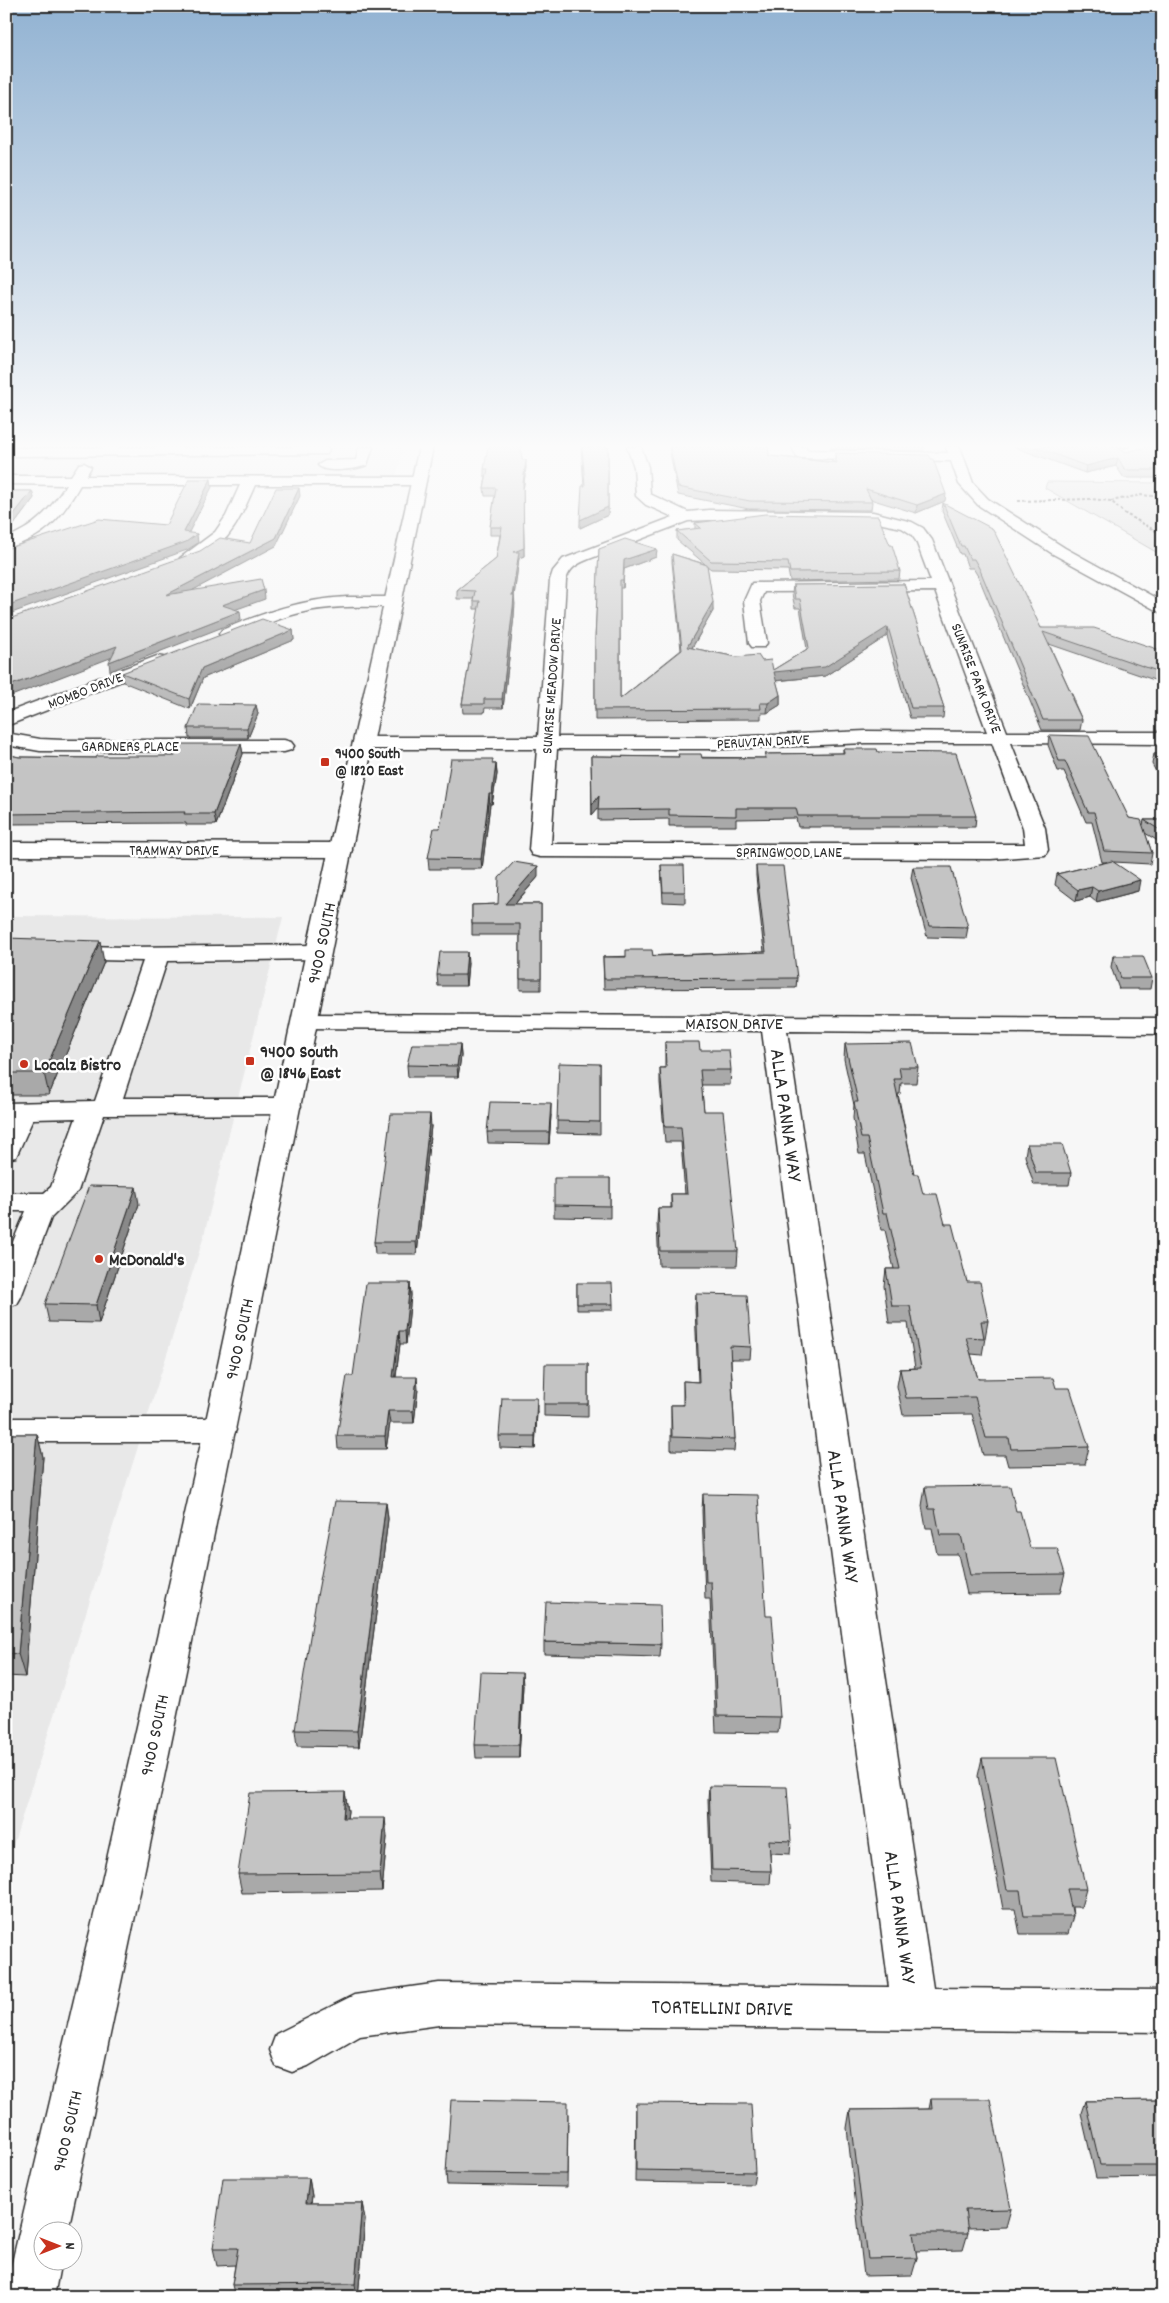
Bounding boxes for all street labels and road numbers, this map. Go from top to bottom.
street label: SUNRISE MEADOW DRIVE [537,617,569,755]
street label: SUNRISE PARK DRIVE [944,620,1006,737]
street label: MOMBO DRIVE [45,667,127,716]
street label: PERUVIAN DRIVE [716,730,810,756]
street label: GARDNERS PLACE [81,737,179,759]
street label: TRAMWAY DRIVE [129,841,219,863]
street label: SPRINGWOOD LANE [736,843,842,865]
street label: 9400 SOUTH [303,900,344,987]
street label: MAISON DRIVE [685,1013,783,1038]
street label: ALLA PANNA WAY [760,1047,808,1185]
street label: 9400 SOUTH [221,1296,262,1383]
street label: ALLA PANNA WAY [817,1448,865,1586]
street label: 9400 SOUTH [136,1692,177,1779]
street label: ALLA PANNA WAY [874,1849,922,1987]
street label: TORTELLINI DRIVE [651,1994,793,2026]
street label: 9400 SOUTH [48,2088,91,2175]

